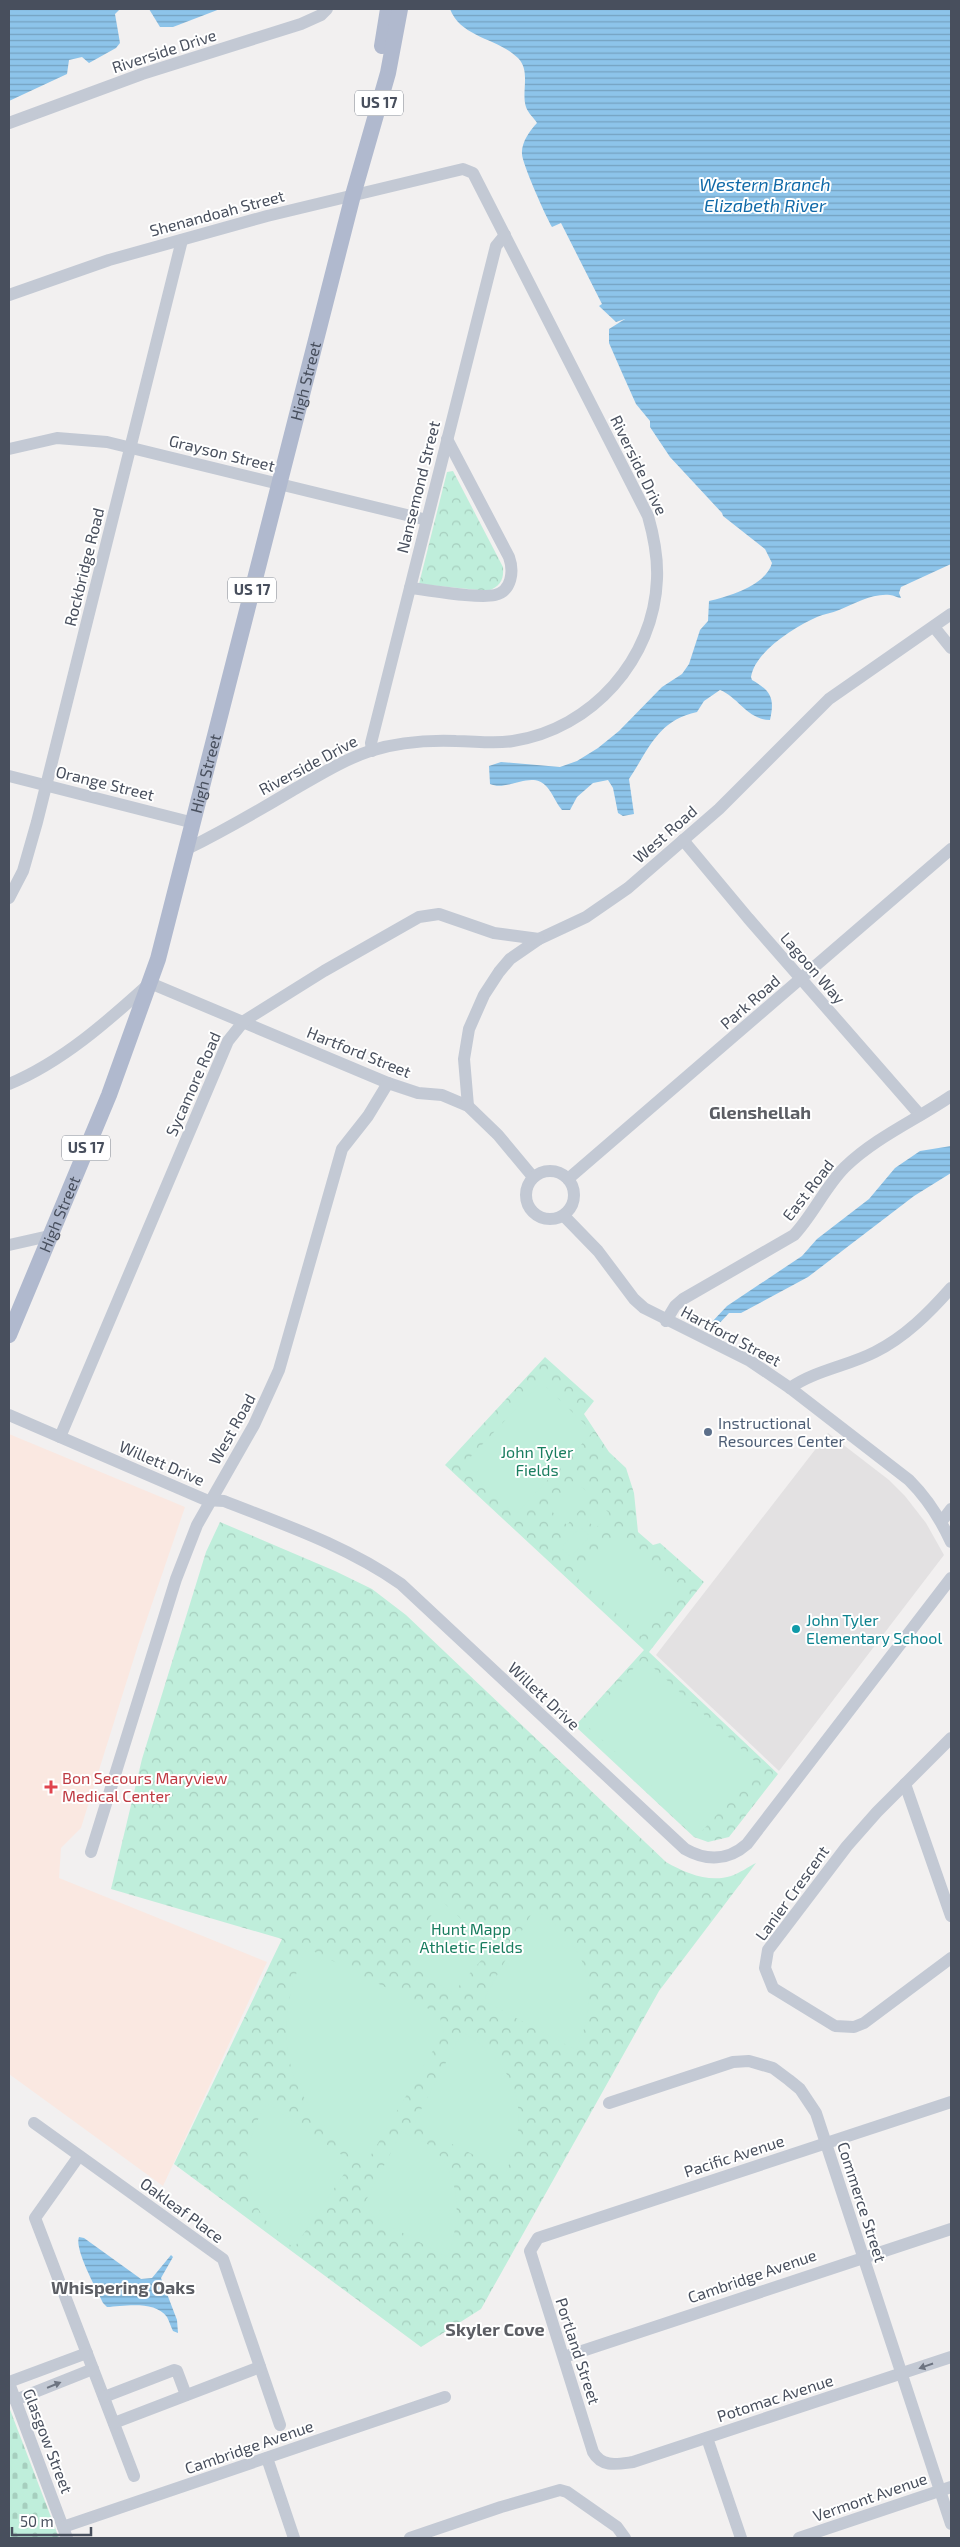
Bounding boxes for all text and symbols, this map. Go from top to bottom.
street label: Riverside Drive [109,25,218,76]
road number: US 17 [355,90,403,116]
water label: Western Branch Elizabeth River [699,173,831,216]
street label: Shenandoah Street [147,185,286,240]
street label: High Street [286,339,324,423]
street label: Riverside Drive [607,412,672,518]
street label: Nansemond Street [392,419,443,555]
street label: Grayson Street [167,430,277,475]
street label: Rockbridge Road [60,506,107,628]
road number: US 17 [228,578,276,602]
street label: Riverside Drive [255,731,360,798]
street label: High Street [186,732,224,815]
street label: Orange Street [54,761,156,804]
street label: West Road [629,801,700,866]
street label: Lagoon Way [777,928,850,1008]
street label: Park Road [716,971,783,1033]
street label: Hartford Street [304,1022,414,1081]
street label: Sycamore Road [161,1029,224,1139]
district label: Glenshellah [709,1101,811,1123]
road number: US 17 [62,1136,110,1160]
street label: East Road [778,1155,837,1224]
street label: High Street [35,1173,83,1255]
street label: Hartford Street [678,1301,784,1370]
street label: West Road [204,1390,259,1468]
place label: Instructional Resources Center [718,1413,846,1450]
marker: Instructional Resources Center [702,1426,714,1438]
street label: Willett Drive [117,1436,208,1489]
park label: John Tyler Fields [501,1442,574,1479]
place label: John Tyler Elementary School [806,1610,942,1647]
marker: John Tyler Elementary School [790,1623,802,1635]
street label: Willett Drive [505,1658,584,1734]
place label: Bon Secours Maryview Medical Center [62,1768,227,1805]
marker: Bon Secours Maryview Medical Center [44,1780,58,1794]
street label: Lanier Crescent [751,1842,832,1944]
park label: Hunt Mapp Athletic Fields [419,1919,523,1956]
street label: Pacific Avenue [681,2130,786,2181]
street label: Commerce Street [834,2139,891,2264]
street label: Oakleaf Place [137,2173,228,2246]
street label: Cambridge Avenue [685,2245,819,2306]
district label: Whispering Oaks [51,2276,195,2298]
street label: Portland Street [552,2295,605,2407]
district label: Skyler Cove [445,2318,545,2340]
one-way arrow [919,2363,934,2370]
street label: Potomac Avenue [714,2370,835,2425]
one-way arrow [47,2381,62,2389]
street label: Glasgow Street [20,2386,77,2496]
street label: Cambridge Avenue [182,2416,316,2477]
street label: Vermont Avenue [810,2468,929,2525]
scale bar [12,2504,91,2536]
text: 50 m [20,2512,54,2530]

